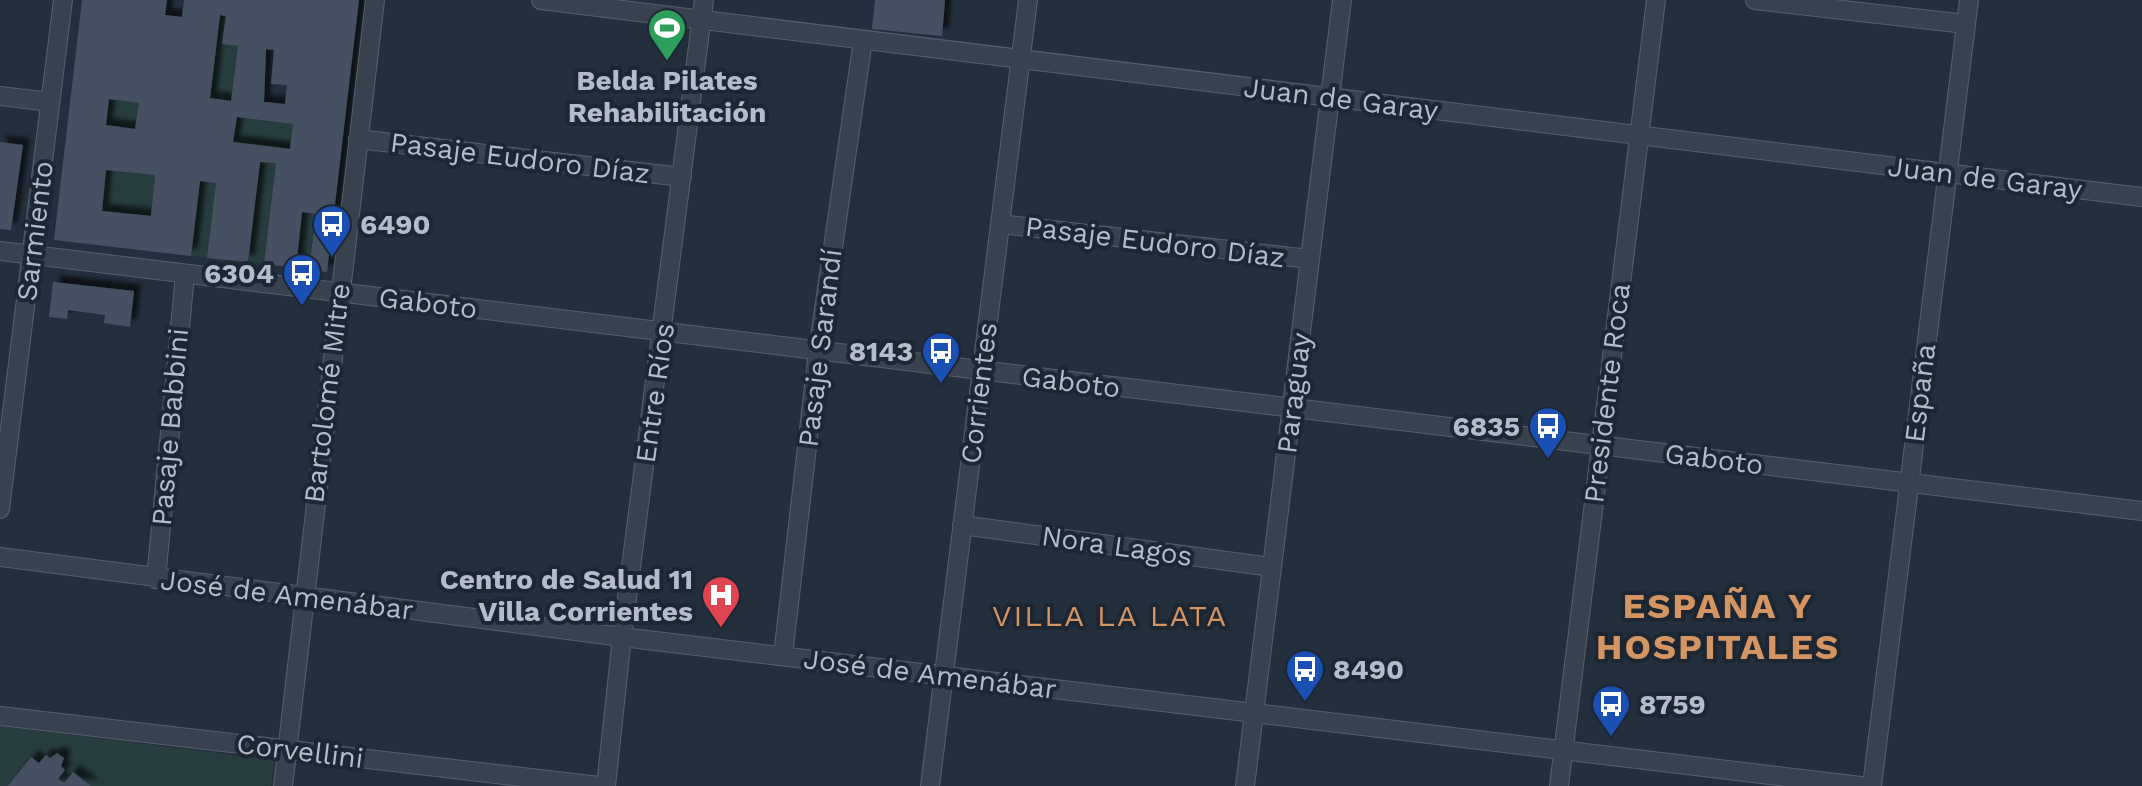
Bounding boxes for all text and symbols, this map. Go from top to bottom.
sports icon: Belda Pilates Rehabilitación [646,7,688,62]
place label: Belda Pilates Rehabilitación [568,64,766,129]
street label: Juan de Garay [1242,71,1441,127]
street label: Pasaje Eudoro Díaz [388,126,652,190]
street label: Juan de Garay [1886,150,2085,206]
street label: Sarmiento [10,159,60,303]
bus stop icon: 6490 [311,203,353,258]
place label: 6490 [360,208,431,241]
street label: Pasaje Eudoro Díaz [1023,210,1287,274]
street label: Pasaje Sarandí [791,247,849,449]
bus stop icon: 6304 [281,252,323,307]
place label: 6304 [204,257,274,290]
street label: Bartolomé Mitre [297,281,357,505]
street label: Gaboto [377,281,479,325]
street label: Presidente Roca [1577,281,1637,505]
street label: Corrientes [954,320,1004,466]
street label: Entre Ríos [629,321,681,465]
street label: Pasaje Babbini [145,327,195,527]
bus stop icon: 8143 [920,330,962,385]
street label: Paraguay [1270,330,1318,455]
place label: 8143 [849,335,913,368]
street label: España [1898,342,1942,444]
street label: Gaboto [1020,360,1122,404]
bus stop icon: 6835 [1527,405,1569,460]
place label: 6835 [1452,410,1520,443]
street label: Gaboto [1663,437,1765,481]
street label: Nora Lagos [1039,519,1195,573]
street label: José de Amenábar [159,563,415,627]
place label: Centro de Salud 11 Villa Corrientes [440,563,693,628]
hospital icon: Centro de Salud 11 Villa Corrientes [700,574,742,629]
district label: ESPAÑA Y HOSPITALES [1596,585,1840,668]
district label: VILLA LA LATA [992,598,1228,633]
street label: José de Amenábar [802,642,1058,706]
bus stop icon: 8490 [1284,648,1326,703]
place label: 8490 [1333,653,1404,686]
bus stop icon: 8759 [1590,683,1632,738]
place label: 8759 [1639,688,1706,721]
street label: Corvellini [235,727,365,775]

